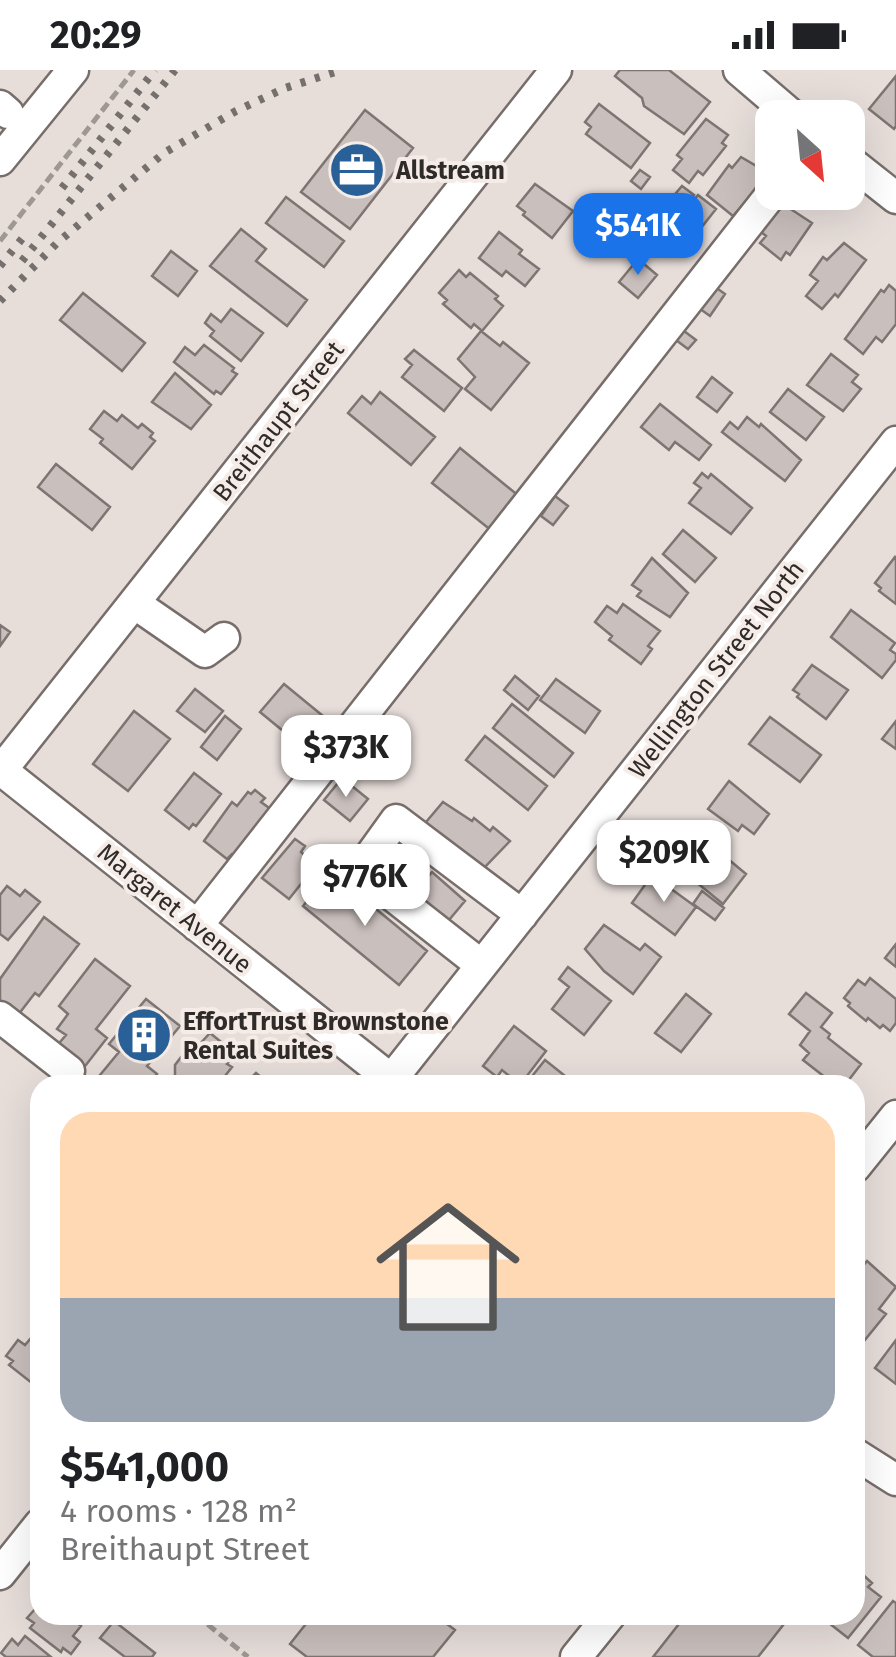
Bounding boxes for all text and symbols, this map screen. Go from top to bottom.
text: 20:29 [50,12,142,58]
north arrow [755,100,865,210]
map controls [755,100,865,210]
office icon: Allstream [327,140,387,200]
place label: Allstream [395,156,505,186]
pin: $541K [568,193,708,278]
text: $541K [595,206,681,244]
street label: Breithaupt Street [207,335,351,508]
street label: Wellington Street North [623,555,811,784]
pin: $373K [276,715,416,800]
text: $373K [303,728,389,766]
pin: $209K [594,820,734,905]
text: $209K [619,833,709,871]
street label: Margaret Avenue [91,837,257,980]
pin: $776K [295,844,435,929]
text: $776K [323,857,407,895]
building icon: EffortTrust Brownstone Rental Suites [114,1005,174,1065]
place label: EffortTrust Brownstone Rental Suites [183,1007,449,1066]
icon: home [358,1177,538,1357]
text: $541,000 [60,1442,229,1492]
text: 4 rooms · 128 m² [60,1492,297,1530]
text: Breithaupt Street [60,1530,310,1568]

